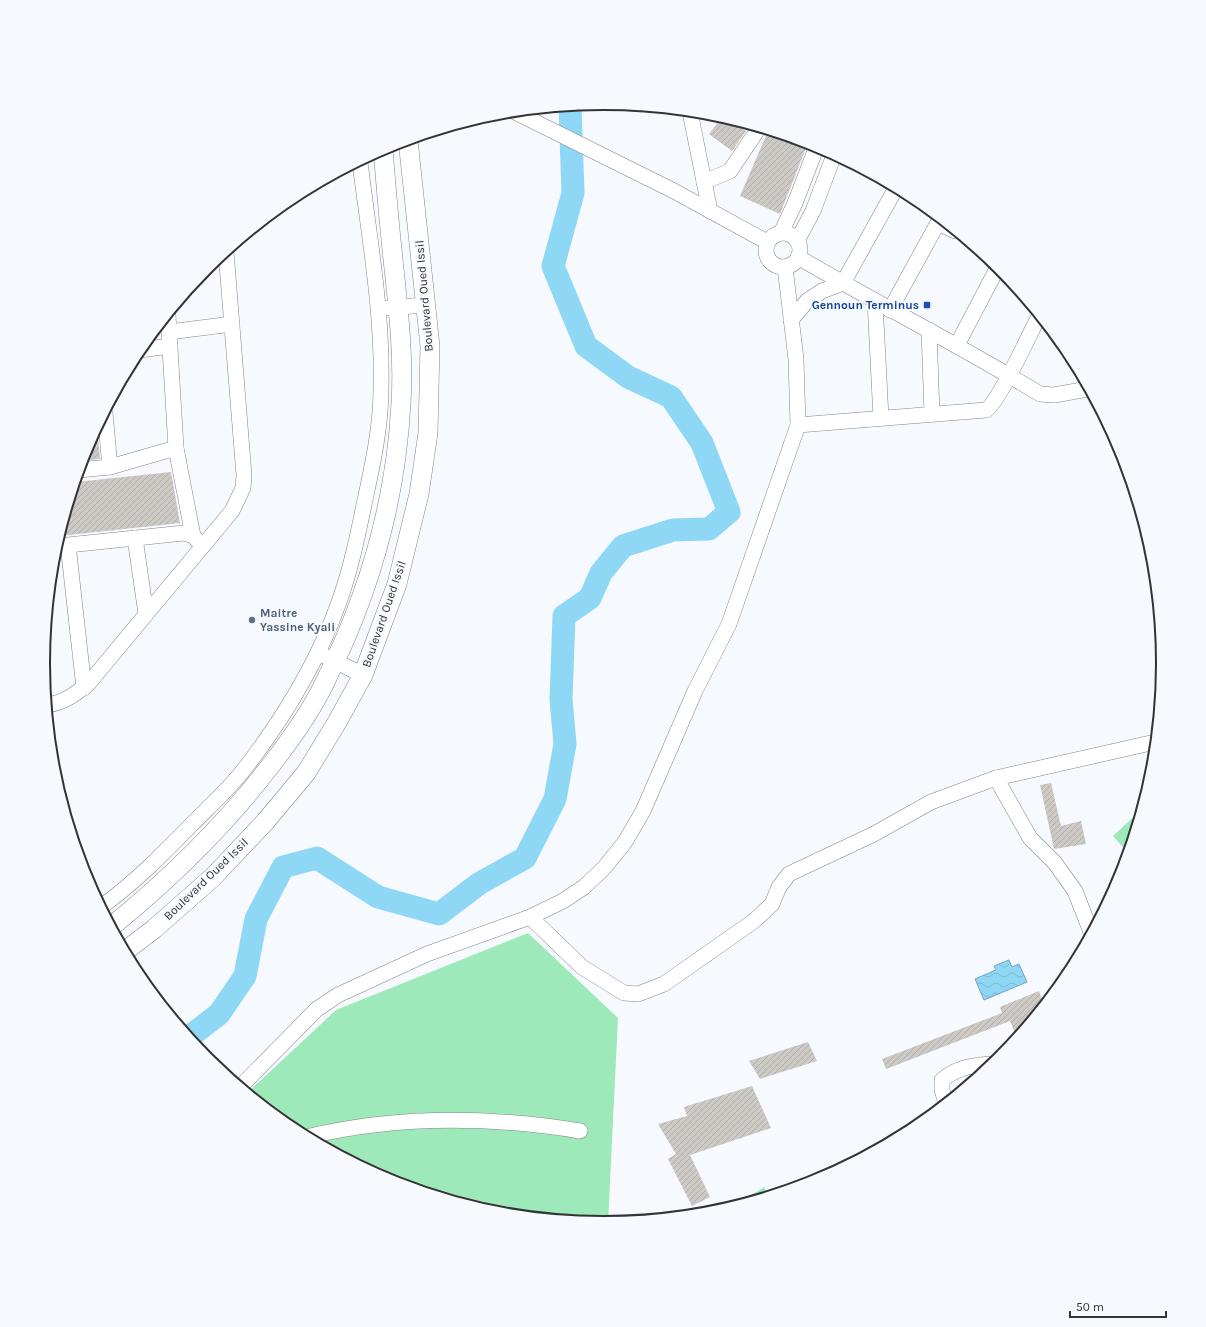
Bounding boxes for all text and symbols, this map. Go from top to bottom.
street label: Boulevard Oued Issil [412,240,436,352]
place label: Gennoun Terminus [812,298,919,312]
marker: Gennoun Terminus [922,300,932,310]
street label: Boulevard Oued Issil [359,559,409,669]
place label: Maitre Yassine Kyali [260,606,335,634]
marker: Maitre Yassine Kyali [247,615,257,625]
street label: Boulevard Oued Issil [161,835,251,923]
scale bar [1070,1293,1166,1319]
text: 50 m [1076,1300,1104,1314]

